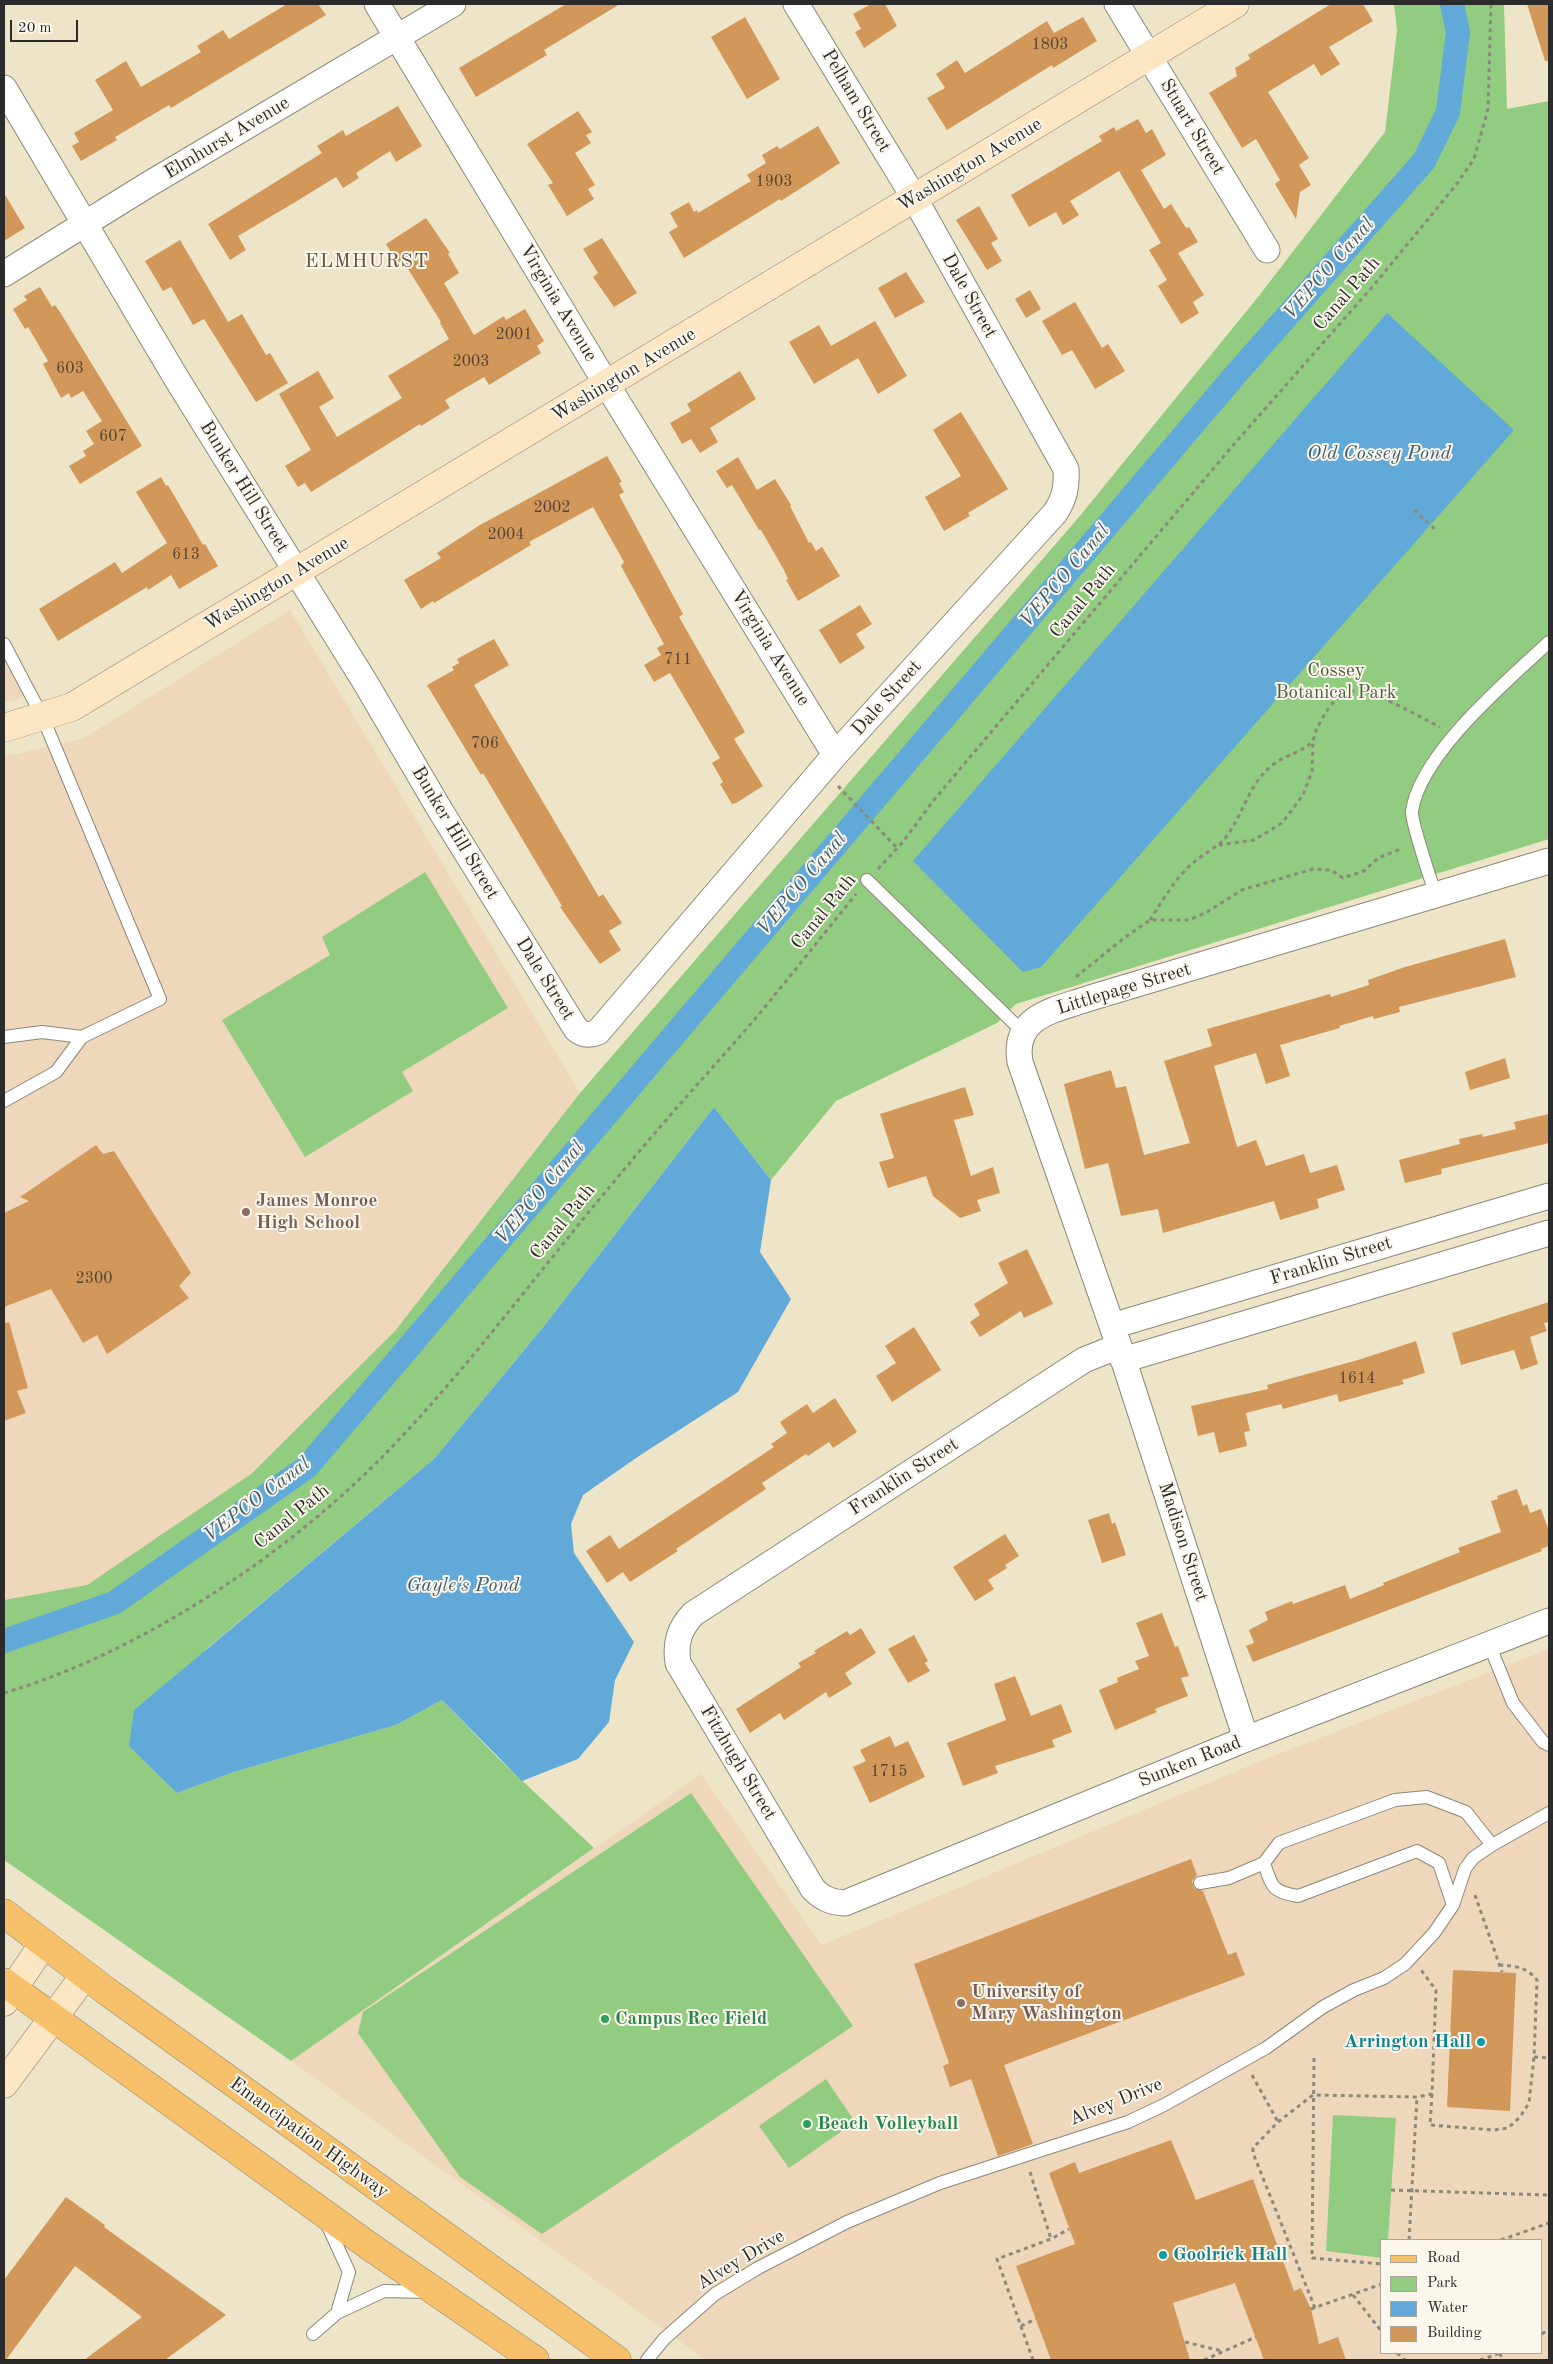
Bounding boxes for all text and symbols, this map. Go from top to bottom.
scale bar [12,10,80,42]
text: 20 m [18,21,52,36]
house number: 1803 [1031,35,1069,55]
street label: Pelham Street [816,45,896,157]
street label: Stuart Street [1154,75,1230,179]
street label: Elmhurst Avenue [160,92,294,184]
street label: Washington Avenue [894,113,1046,217]
house number: 1903 [755,172,793,192]
water label: VEPCO Canal [1278,213,1380,325]
street label: Virginia Avenue [514,240,602,366]
street label: Dale Street [936,249,1002,343]
district label: ELMHURST [304,250,430,274]
street label: Canal Path [1309,252,1385,336]
street label: Washington Avenue [548,323,700,427]
house number: 2001 [495,325,533,345]
house number: 2003 [452,352,490,372]
house number: 603 [56,359,84,379]
street label: Bunker Hill Street [194,417,294,557]
house number: 607 [99,427,127,447]
water label: Old Cossey Pond [1307,442,1451,466]
house number: 2002 [533,498,571,518]
water label: VEPCO Canal [1015,519,1115,633]
house number: 2004 [487,525,525,545]
street label: Washington Avenue [201,532,353,636]
house number: 613 [172,545,200,565]
street label: Canal Path [1045,559,1121,643]
street label: Virginia Avenue [725,586,815,710]
house number: 711 [664,650,692,670]
street label: Dale Street [847,656,927,740]
park label: Cossey Botanical Park [1275,660,1397,704]
house number: 706 [471,734,499,754]
street label: Bunker Hill Street [406,762,504,904]
water label: VEPCO Canal [752,827,852,941]
street label: Canal Path [787,870,861,954]
street label: Dale Street [510,933,580,1025]
street label: Littlepage Street [1054,958,1194,1020]
water label: VEPCO Canal [490,1136,590,1250]
street label: Canal Path [526,1180,600,1264]
place label: James Monroe High School [256,1190,377,1234]
marker: James Monroe High School [240,1206,252,1218]
street label: Franklin Street [1267,1232,1395,1290]
house number: 2300 [75,1269,113,1289]
house number: 1614 [1338,1369,1376,1389]
street label: Franklin Street [845,1433,963,1521]
water label: VEPCO Canal [199,1452,315,1548]
street label: Canal Path [250,1480,334,1554]
street label: Madison Street [1153,1480,1213,1604]
water label: Gayle's Pond [407,1574,519,1598]
street label: Fitzhugh Street [695,1702,781,1824]
street label: Sunken Road [1135,1731,1245,1793]
house number: 1715 [870,1762,908,1782]
place label: University of Mary Washington [971,1981,1122,2025]
marker: University of Mary Washington [955,1997,967,2009]
place label: Campus Rec Field [615,2008,767,2030]
marker: Campus Rec Field [599,2013,611,2025]
place label: Arrington Hall [1344,2031,1471,2053]
marker: Arrington Hall [1475,2036,1487,2048]
street label: Emancipation Highway [225,2073,393,2203]
street label: Alvey Drive [1066,2073,1166,2131]
place label: Beach Volleyball [817,2113,958,2135]
marker: Beach Volleyball [801,2118,813,2130]
street label: Alvey Drive [693,2225,789,2295]
legend [1380,2239,1543,2354]
place label: Goolrick Hall [1173,2244,1287,2266]
marker: Goolrick Hall [1157,2249,1169,2261]
text: Road [1427,2251,1460,2266]
text: Park [1427,2276,1458,2291]
text: Water [1427,2301,1468,2316]
text: Building [1427,2326,1482,2341]

